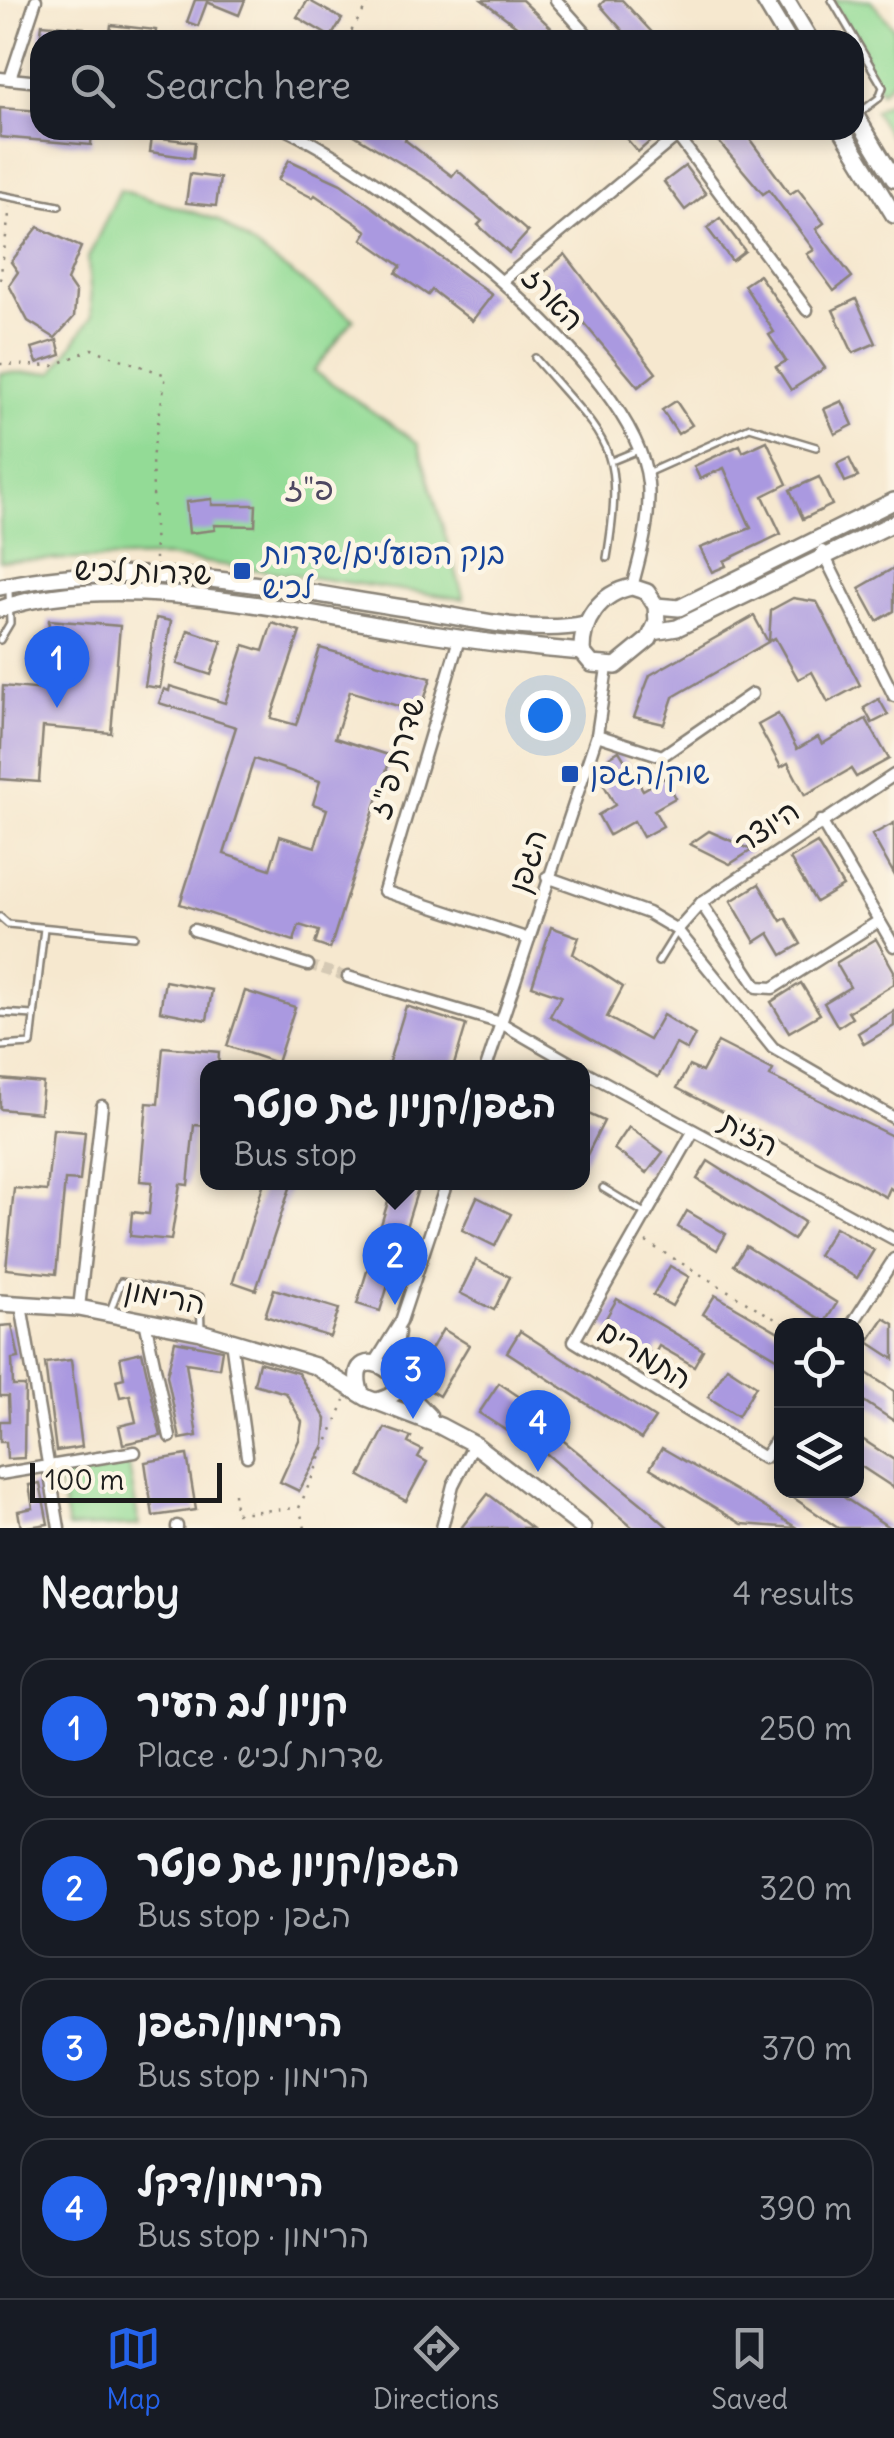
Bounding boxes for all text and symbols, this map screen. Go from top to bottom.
search box [30,30,864,140]
icon: search [65,58,120,113]
text: Search here [145,62,351,109]
street label: הארז [515,258,593,338]
district label: פ"ז [284,468,334,509]
place label: בנק הפועלים/שדרות לכיש [260,534,505,606]
street label: שדרות לכיש [74,550,212,592]
marker: בנק הפועלים/שדרות לכיש [231,560,253,582]
pin: 1 [24,626,90,708]
your location [520,690,571,741]
street label: שדרת פ"ז [360,692,432,823]
place label: שוק/הגפן [590,754,710,793]
marker: שוק/הגפן [559,763,581,785]
street label: היוצר [727,791,806,862]
street label: הגפן [499,824,555,897]
popup [200,1060,590,1190]
text: הגפן/קניון גת סנטר [234,1080,556,1127]
street label: הזית [712,1101,785,1164]
text: Bus stop [234,1134,357,1175]
pin: 2 [362,1222,428,1305]
street label: הרימון [122,1270,209,1323]
street label: התמרים [592,1311,699,1397]
map controls [774,1318,864,1498]
button: locate [774,1318,864,1408]
pin: 3 [380,1336,446,1419]
pin: 4 [506,1390,570,1472]
button: layers [774,1408,864,1498]
scale bar [30,1458,222,1502]
text: 100 m [45,1462,124,1498]
text: Nearby [40,1567,179,1619]
text: 4 results [733,1573,854,1614]
text: קניון לב העיר [137,1679,348,1726]
text: 1 [68,1708,81,1749]
text: 250 m [759,1708,852,1749]
text: Place · שדרות לכיש [137,1735,383,1776]
text: הגפן/קניון גת סנטר [137,1839,460,1886]
text: 2 [66,1868,83,1909]
text: 320 m [760,1868,852,1909]
text: Bus stop · הגפן [137,1895,351,1936]
text: הרימון/הגפן [137,1999,343,2046]
text: 3 [65,2028,84,2069]
text: 370 m [761,2028,852,2069]
text: Bus stop · הרימון [137,2055,369,2096]
text: הרימון/דקל [137,2159,324,2206]
text: 4 [65,2188,84,2229]
text: 390 m [759,2188,852,2229]
text: Bus stop · הרימון [137,2215,369,2256]
tab: Map [106,2321,161,2417]
tab: Directions [373,2321,499,2417]
tab: Saved [711,2321,788,2417]

